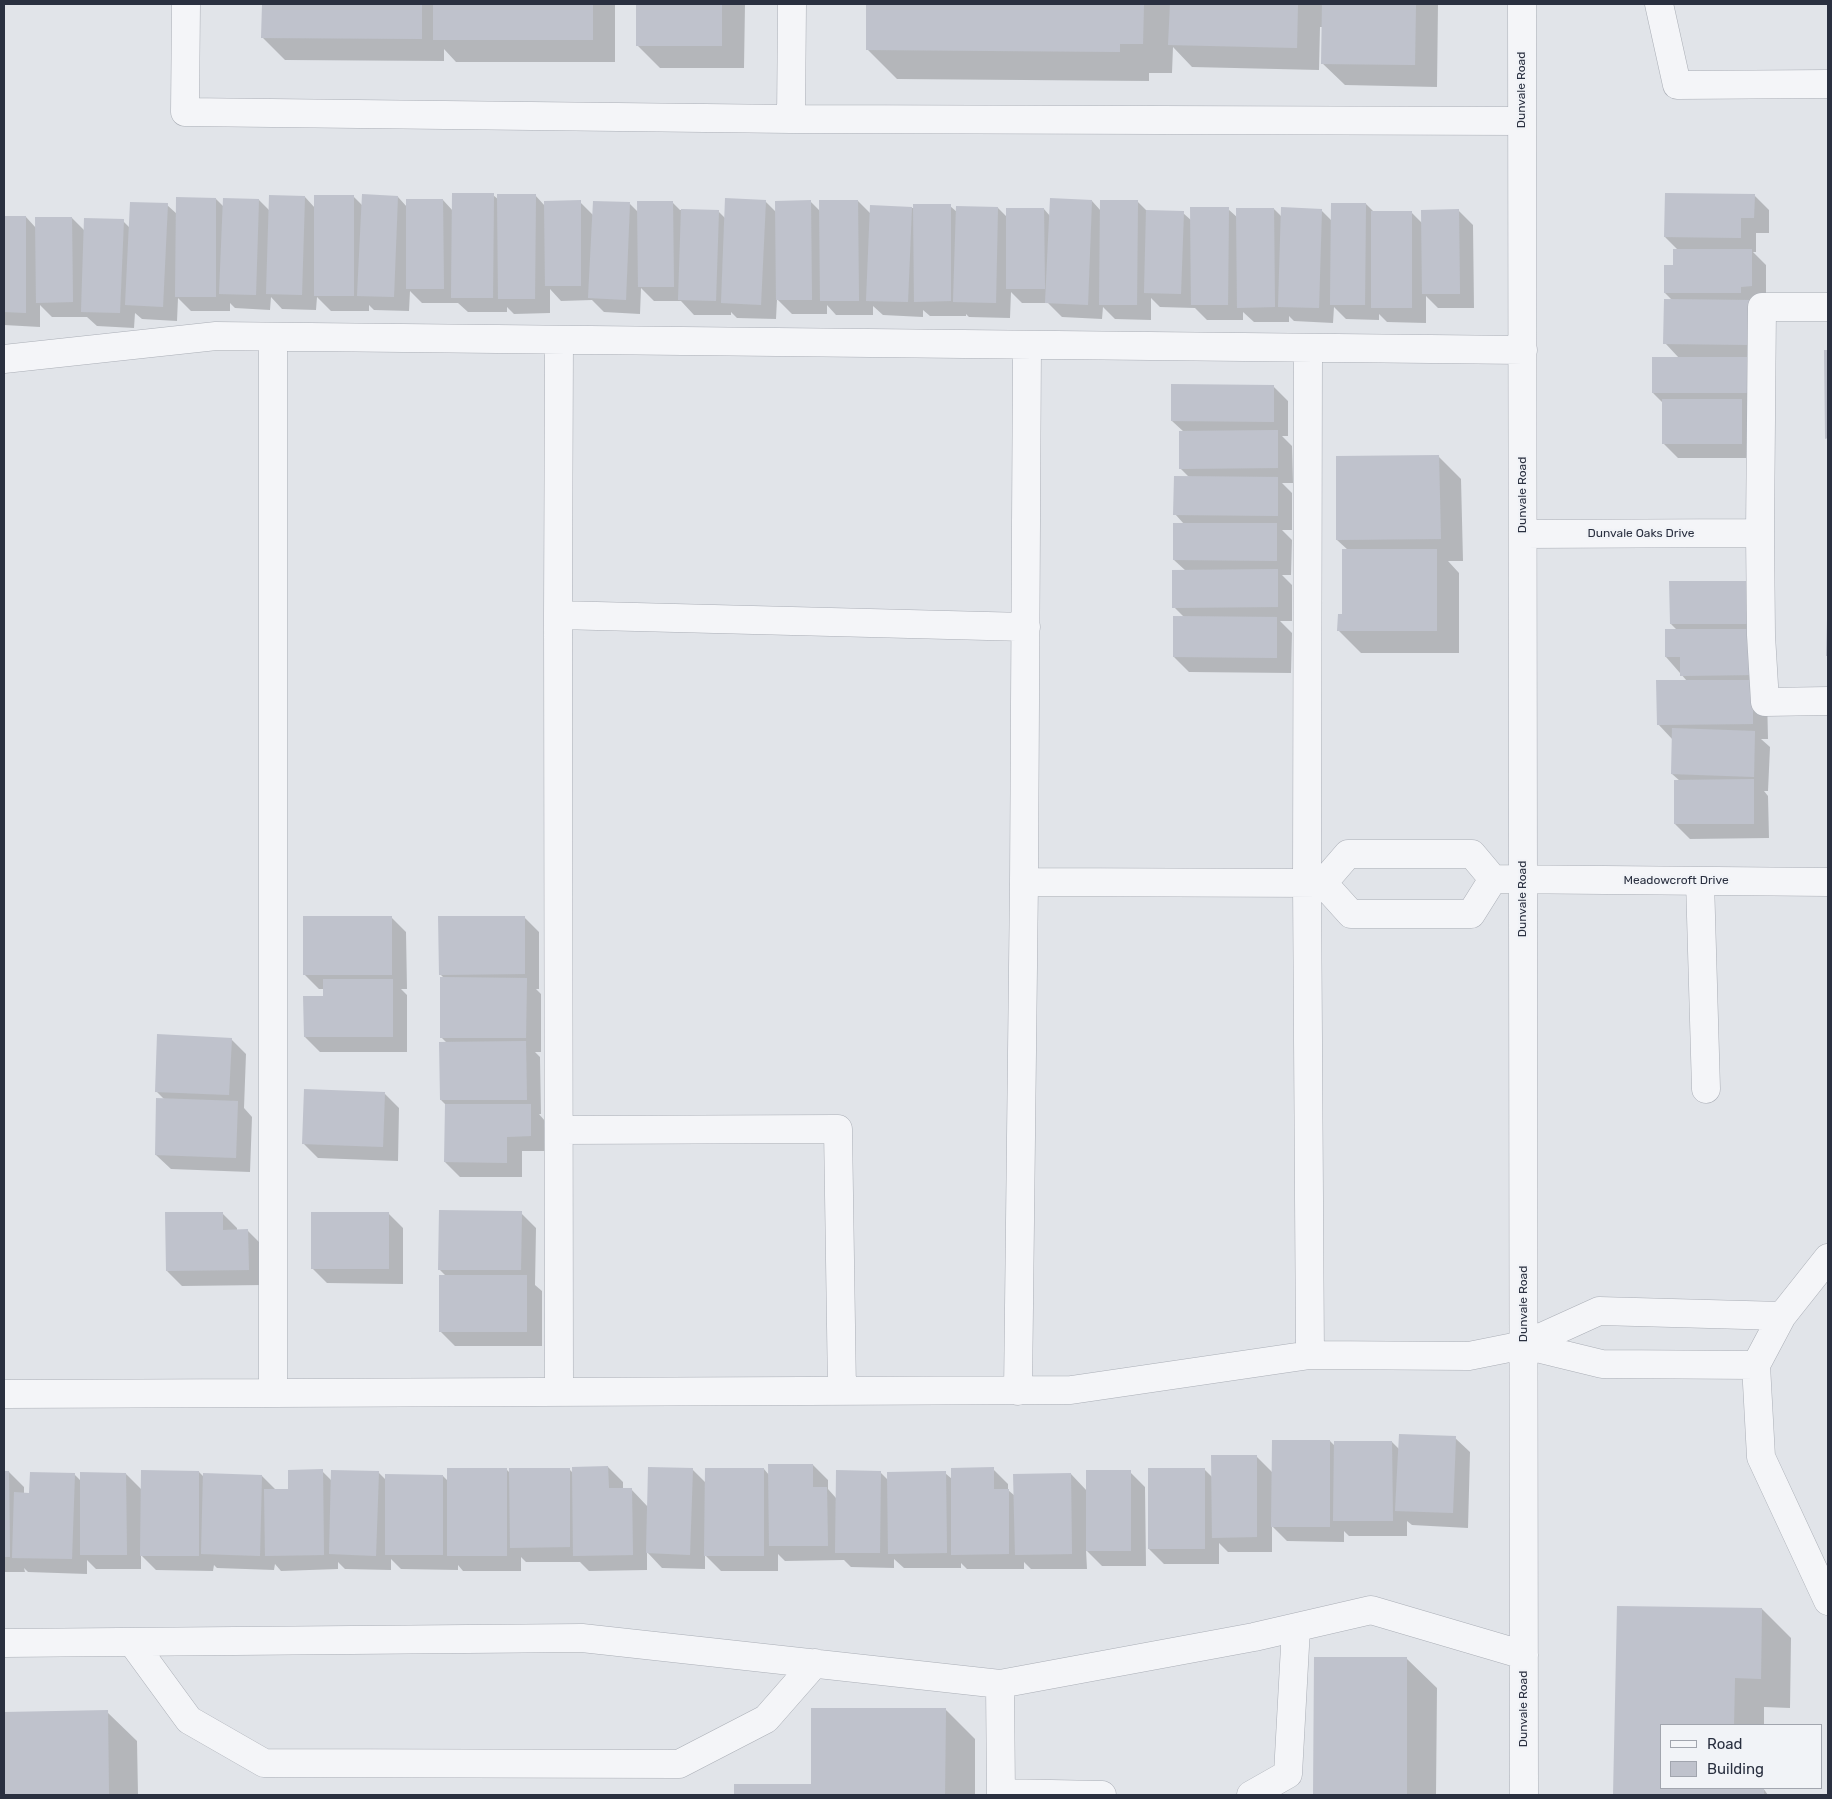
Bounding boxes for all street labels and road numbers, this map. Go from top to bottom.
street label: Dunvale Road [1515,52,1529,128]
street label: Dunvale Road [1516,457,1530,533]
street label: Dunvale Oaks Drive [1588,527,1694,541]
street label: Dunvale Road [1516,861,1530,937]
street label: Meadowcroft Drive [1623,874,1729,888]
street label: Dunvale Road [1517,1266,1531,1342]
street label: Dunvale Road [1517,1671,1531,1747]

